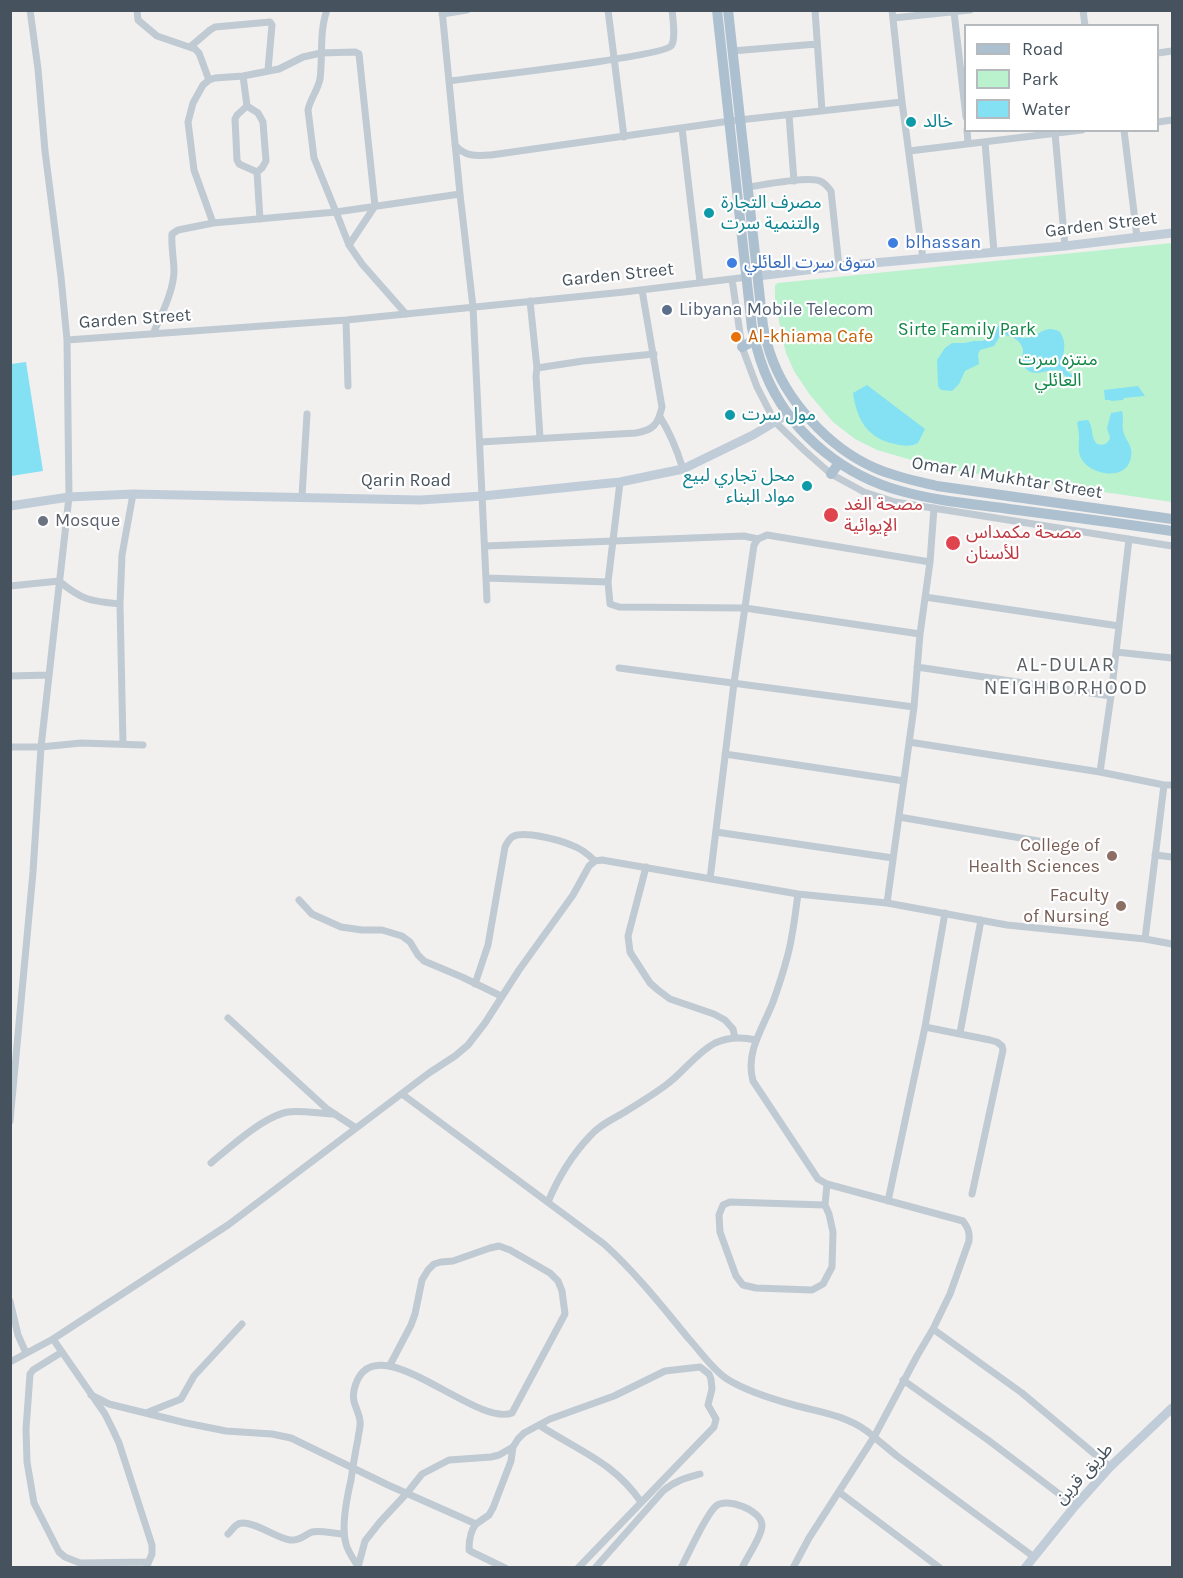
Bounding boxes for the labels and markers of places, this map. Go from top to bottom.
place label: خالد [923,111,953,133]
marker: خالد [904,115,918,129]
place label: مصرف التجارة والتنمية سرت [721,192,822,234]
marker: مصرف التجارة والتنمية سرت [702,206,716,220]
place label: blhassan [905,232,981,254]
marker: blhassan [886,236,900,250]
place label: سوق سرت العائلي [744,252,875,274]
marker: سوق سرت العائلي [725,256,739,270]
place label: Libyana Mobile Telecom [679,299,874,321]
marker: Libyana Mobile Telecom [660,303,674,317]
place label: Al-khiama Cafe [748,326,873,348]
marker: Al-khiama Cafe [729,330,743,344]
place label: مول سرت [742,404,816,426]
marker: مول سرت [723,408,737,422]
place label: محل تجاري لبيع مواد البناء [683,465,795,508]
marker: محل تجاري لبيع مواد البناء [800,479,814,493]
place label: مصحة الغد الإيوائية [844,494,923,536]
marker: مصحة الغد الإيوائية [822,506,840,524]
place label: Mosque [55,510,120,532]
marker: Mosque [36,514,50,528]
place label: مصحة مكمداس للأسنان [966,522,1082,564]
marker: مصحة مكمداس للأسنان [944,534,962,552]
place label: College of Health Sciences [968,835,1100,878]
marker: College of Health Sciences [1105,849,1119,863]
place label: Faculty of Nursing [1023,885,1109,928]
marker: Faculty of Nursing [1114,899,1128,913]

